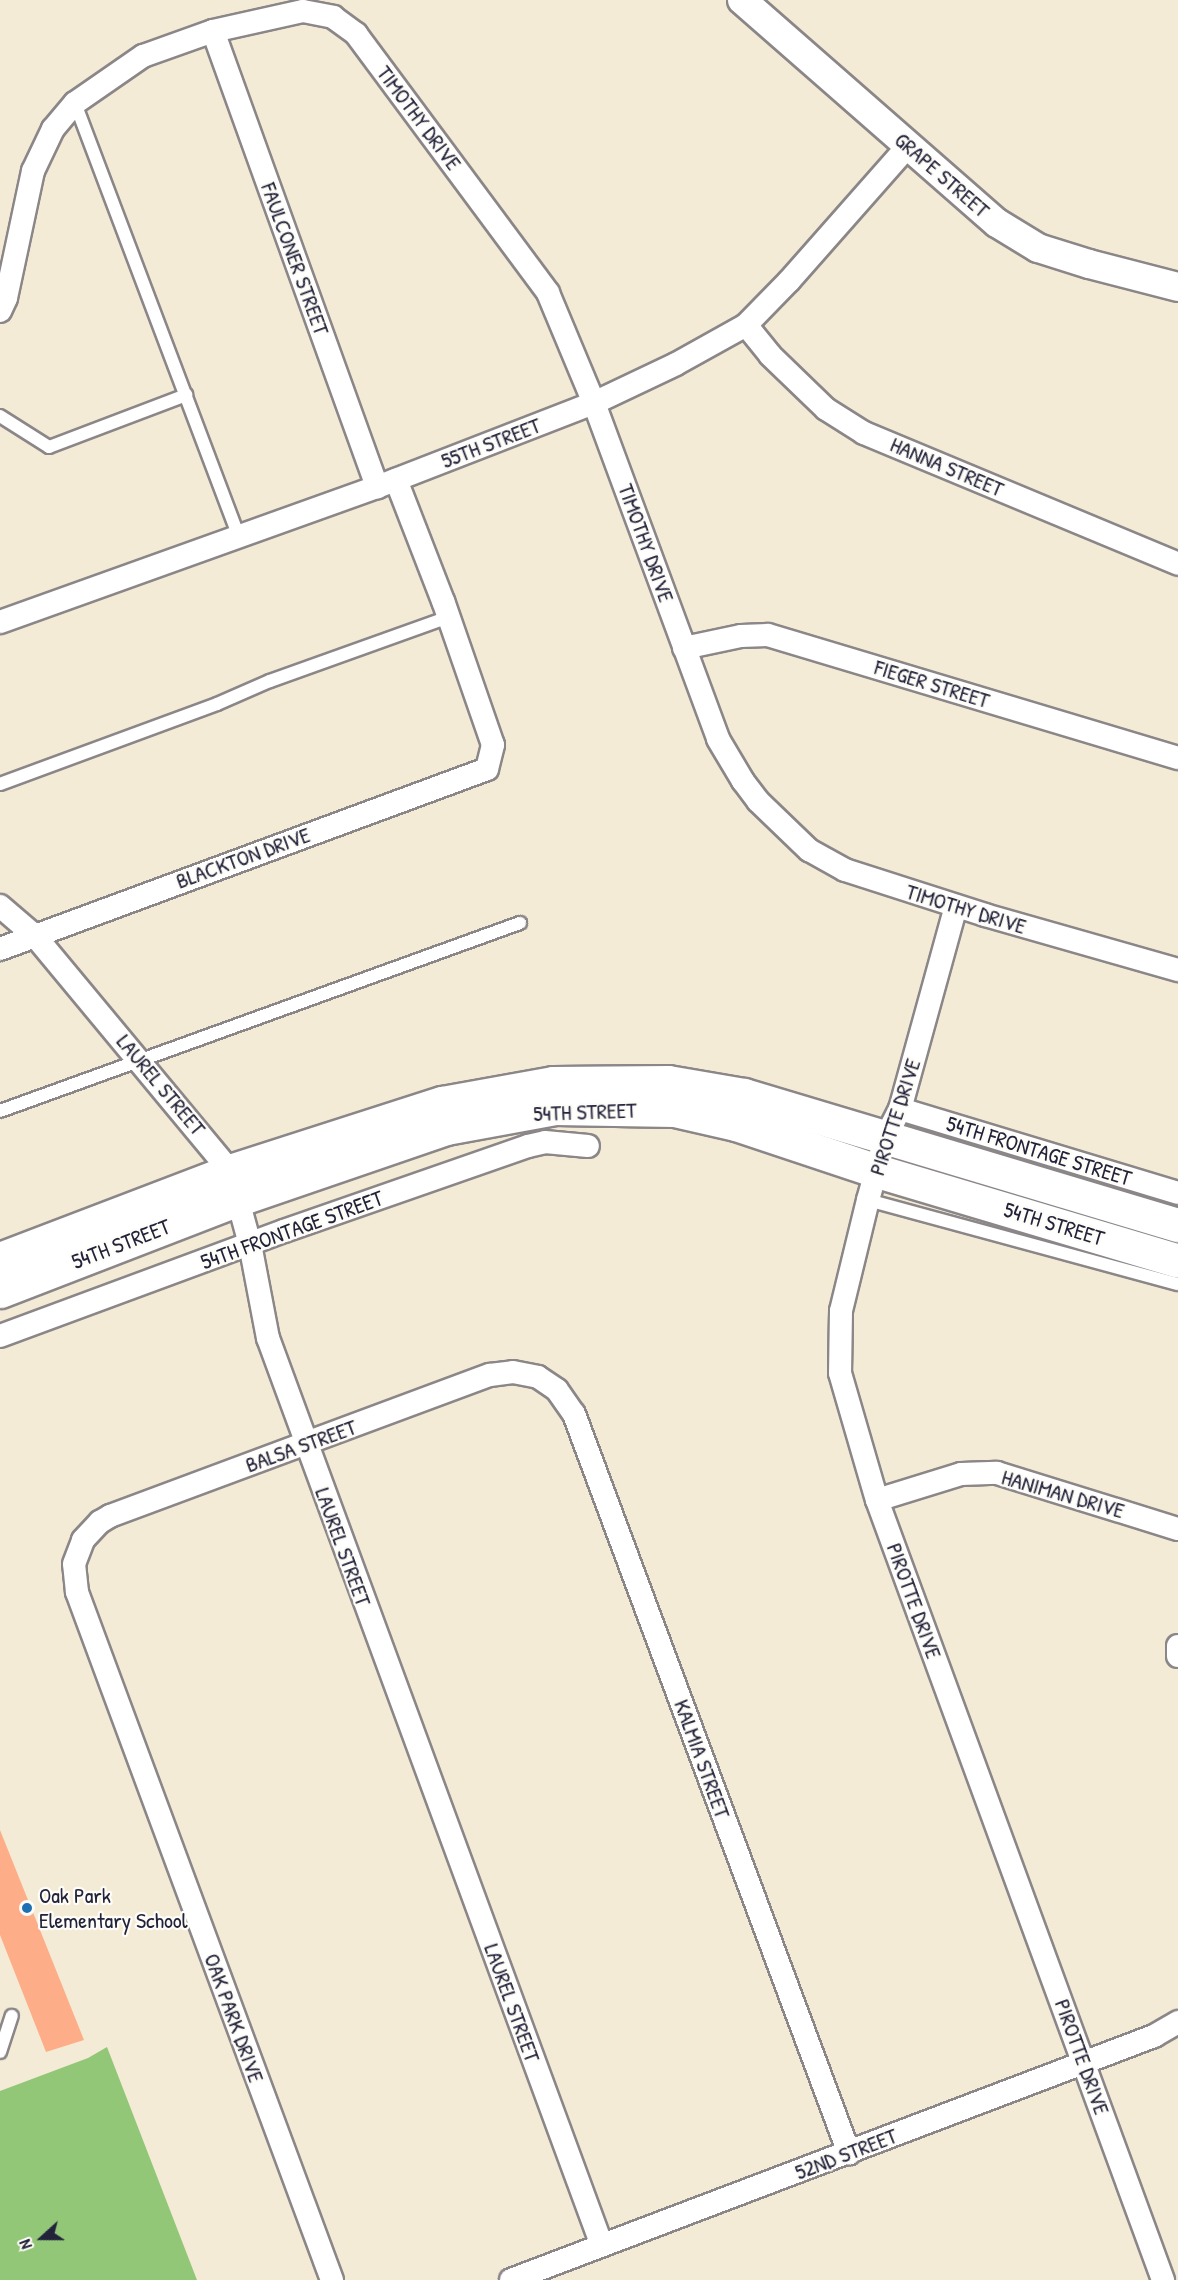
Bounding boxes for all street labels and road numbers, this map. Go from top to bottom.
street label: TIMOTHY DRIVE [371,61,467,175]
street label: GRAPE STREET [889,127,995,223]
street label: FAULCONER STREET [255,179,335,339]
street label: 55TH STREET [438,412,544,474]
street label: HANNA STREET [886,431,1008,503]
street label: TIMOTHY DRIVE [612,480,680,606]
street label: FIEGER STREET [871,654,993,714]
street label: BLACKTON DRIVE [172,822,314,894]
street label: TIMOTHY DRIVE [903,878,1029,940]
street label: LAUREL STREET [111,1029,211,1141]
street label: PIROTTE DRIVE [864,1055,926,1179]
street label: 54TH STREET [533,1097,637,1127]
street label: 54TH FRONTAGE STREET [943,1110,1135,1192]
street label: 54TH FRONTAGE STREET [197,1185,387,1275]
street label: 54TH STREET [1001,1196,1107,1252]
street label: 54TH STREET [68,1213,174,1275]
street label: BALSA STREET [242,1414,360,1478]
street label: HANIMAN DRIVE [999,1464,1127,1524]
street label: LAUREL STREET [309,1484,377,1610]
street label: PIROTTE DRIVE [881,1540,947,1662]
street label: KALMIA STREET [668,1696,736,1822]
street label: LAUREL STREET [478,1940,546,2066]
street label: OAK PARK DRIVE [198,1950,270,2086]
street label: PIROTTE DRIVE [1049,1996,1115,2118]
street label: 52ND STREET [791,2123,901,2185]

